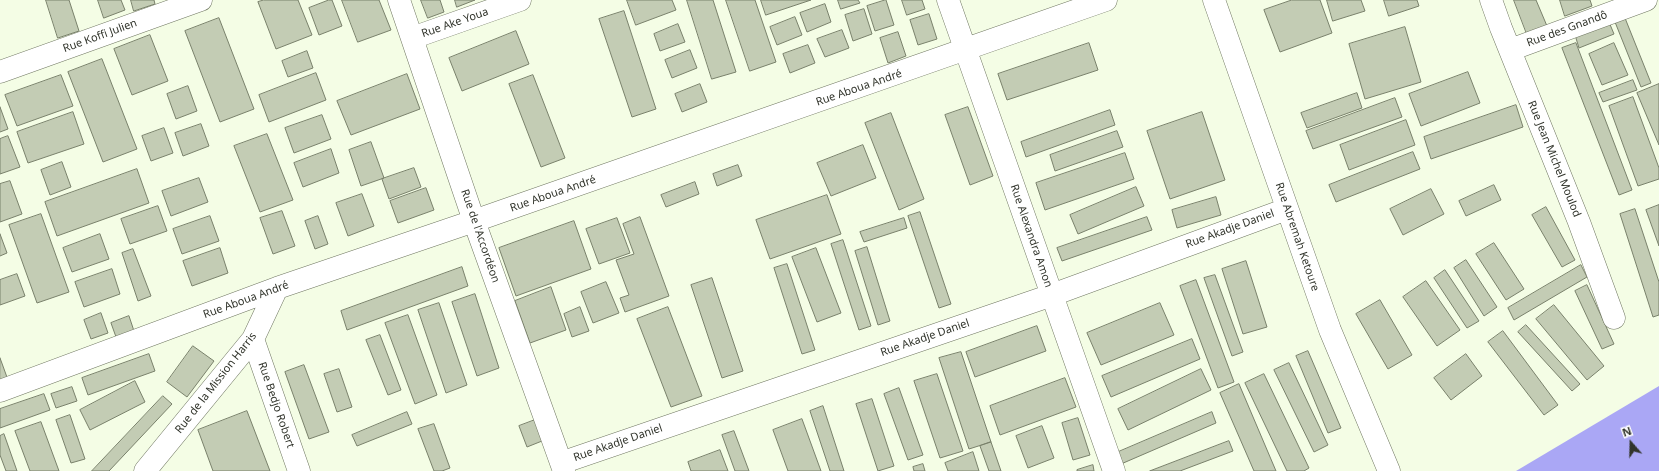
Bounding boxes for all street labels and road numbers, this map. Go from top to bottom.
street label: Rue Ake Youa [420,5,490,41]
street label: Rue des Gnandô [1525,8,1609,50]
street label: Rue Koffi Julien [61,16,139,56]
street label: Rue Aboua André [814,67,904,109]
street label: Rue Jean Michel Moulod [1525,99,1583,219]
street label: Rue Aboua André [508,173,598,215]
street label: Rue Abremah Ketoure [1272,181,1322,293]
street label: Rue Alexandra Amon [1007,183,1055,289]
street label: Rue de l'Accordéon [458,187,502,285]
street label: Rue Akadje Daniel [1184,207,1276,251]
street label: Rue Aboua André [201,278,291,322]
street label: Rue Akadje Daniel [879,317,971,359]
street label: Rue de la Mission Harris [172,330,260,436]
street label: Rue Bedjo Robert [255,360,297,450]
street label: Rue Akadje Daniel [572,422,664,464]

